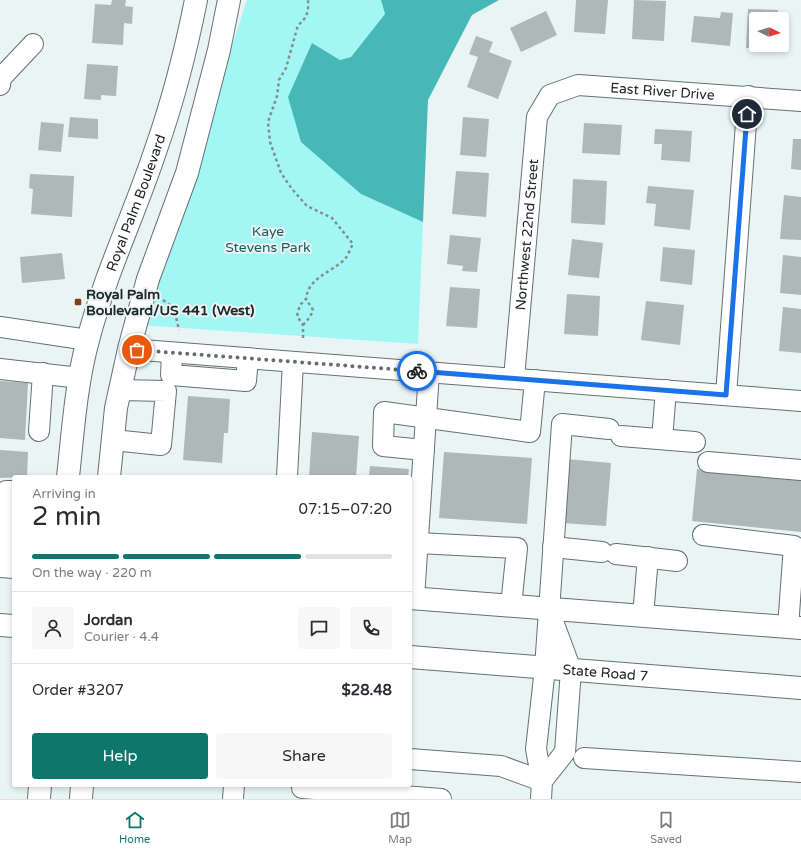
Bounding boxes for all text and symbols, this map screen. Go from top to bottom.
north arrow [749,12,789,52]
map controls [749,12,789,52]
street label: East River Drive [610,79,715,104]
pin [730,97,764,131]
icon: home [736,103,758,125]
street label: Royal Palm Boulevard [103,132,169,274]
street label: Northwest 22nd Street [512,158,542,311]
park label: Kaye Stevens Park [225,223,311,256]
place label: Royal Palm Boulevard/US 441 (West) [86,286,254,319]
marker: Royal Palm Boulevard/US 441 (West) [73,297,83,307]
pin [120,333,154,367]
icon: bag [126,339,148,361]
courier [397,351,437,391]
icon: bike [406,360,428,382]
text: Arriving in [32,486,96,502]
text: 07:15–07:20 [299,500,392,518]
text: 2 min [32,501,101,532]
text: On the way · 220 m [32,565,152,581]
button: person [32,607,74,649]
button: chat [298,607,340,649]
button: phone [350,607,392,649]
text: Jordan [84,611,133,629]
text: Courier · 4.4 [84,629,159,645]
street label: State Road 7 [562,661,649,685]
text: Order #3207 [32,681,124,699]
text: $28.48 [341,681,392,699]
button: Help [32,733,208,779]
button: Share [216,733,392,779]
tab: Home [119,809,150,846]
tab: Map [388,809,412,846]
tab: Saved [650,809,682,846]

